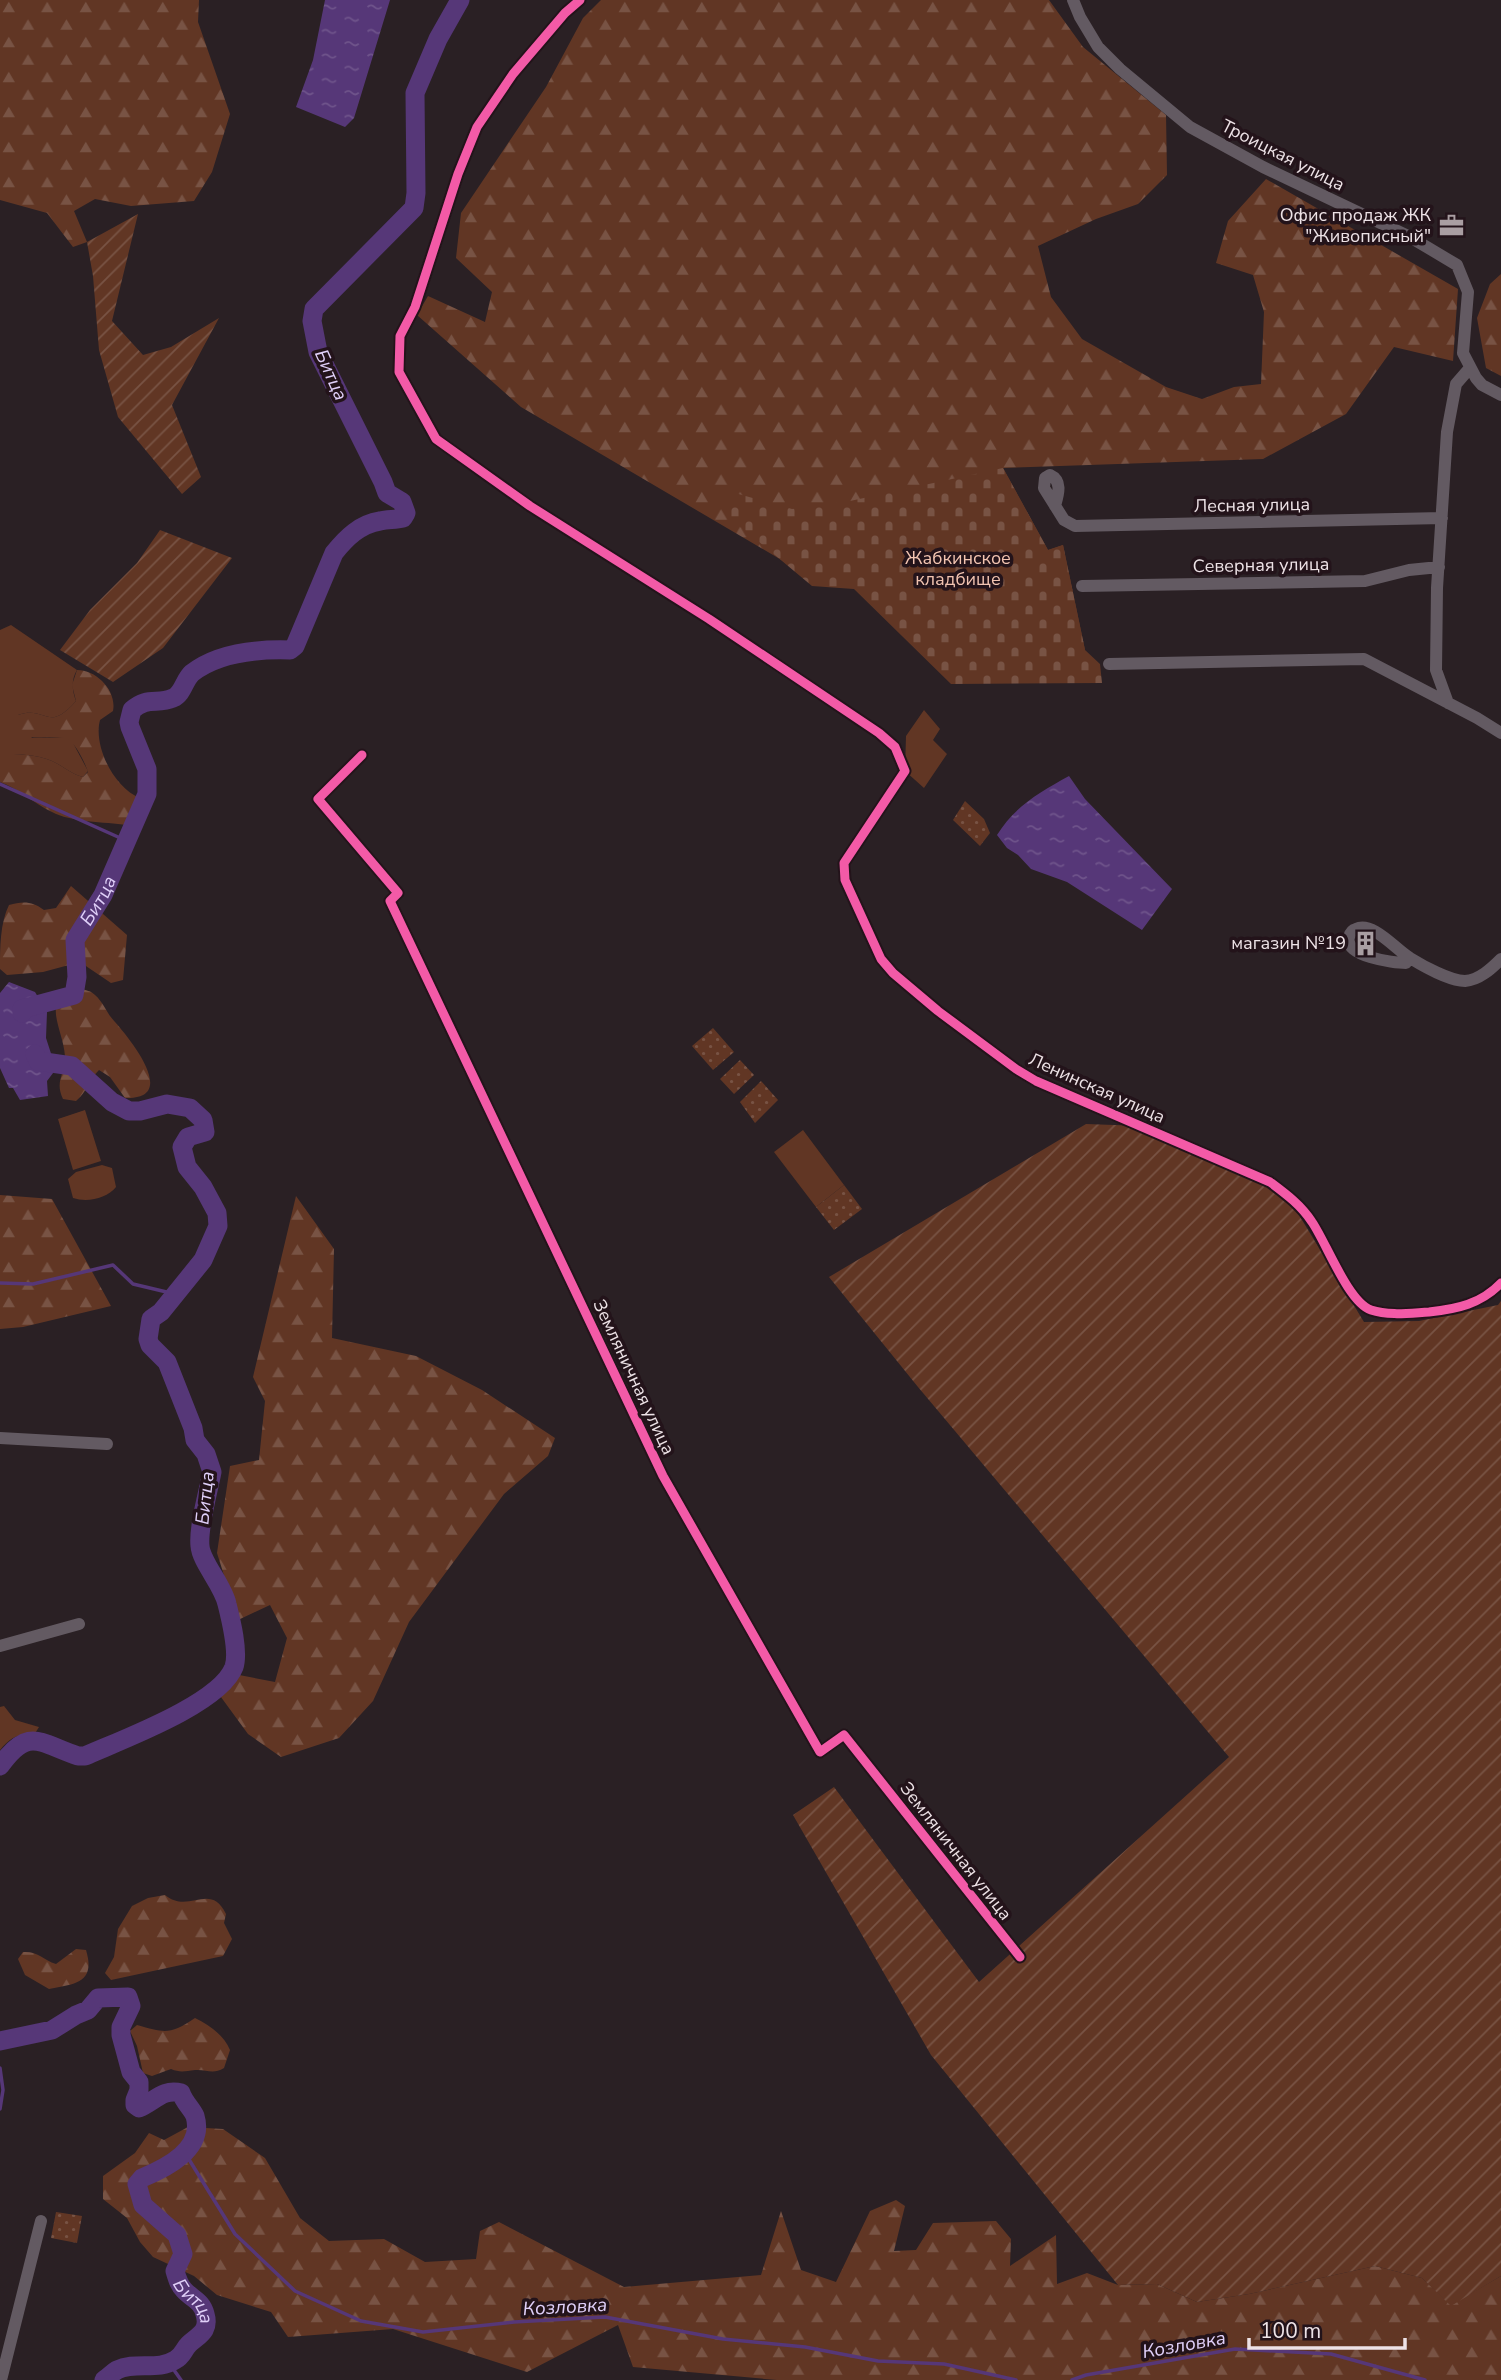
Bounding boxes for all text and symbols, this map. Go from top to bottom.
street label: Троицкая улица [1217,114,1349,196]
place label: Офис продаж ЖК "Живописный" [1280,203,1431,248]
office icon: Офис продаж ЖК "Живописный" [1437,211,1465,239]
water label: Битца [308,345,354,405]
street label: Лесная улица [1194,492,1310,518]
park label: Жабкинское кладбище [905,546,1011,591]
street label: Северная улица [1192,552,1330,578]
water label: Битца [74,872,123,931]
building icon: магазин №19 [1352,929,1380,957]
place label: магазин №19 [1231,931,1346,955]
street label: Ленинская улица [1025,1047,1169,1129]
street label: Земляничная улица [587,1295,681,1459]
water label: Битца [189,1470,221,1526]
street label: Земляничная улица [895,1777,1017,1925]
water label: Битца [166,2274,220,2325]
water label: Козловка [522,2292,608,2322]
scale bar [1249,2306,1405,2350]
text: 100 m [1260,2317,1321,2345]
water label: Козловка [1140,2325,1228,2365]

